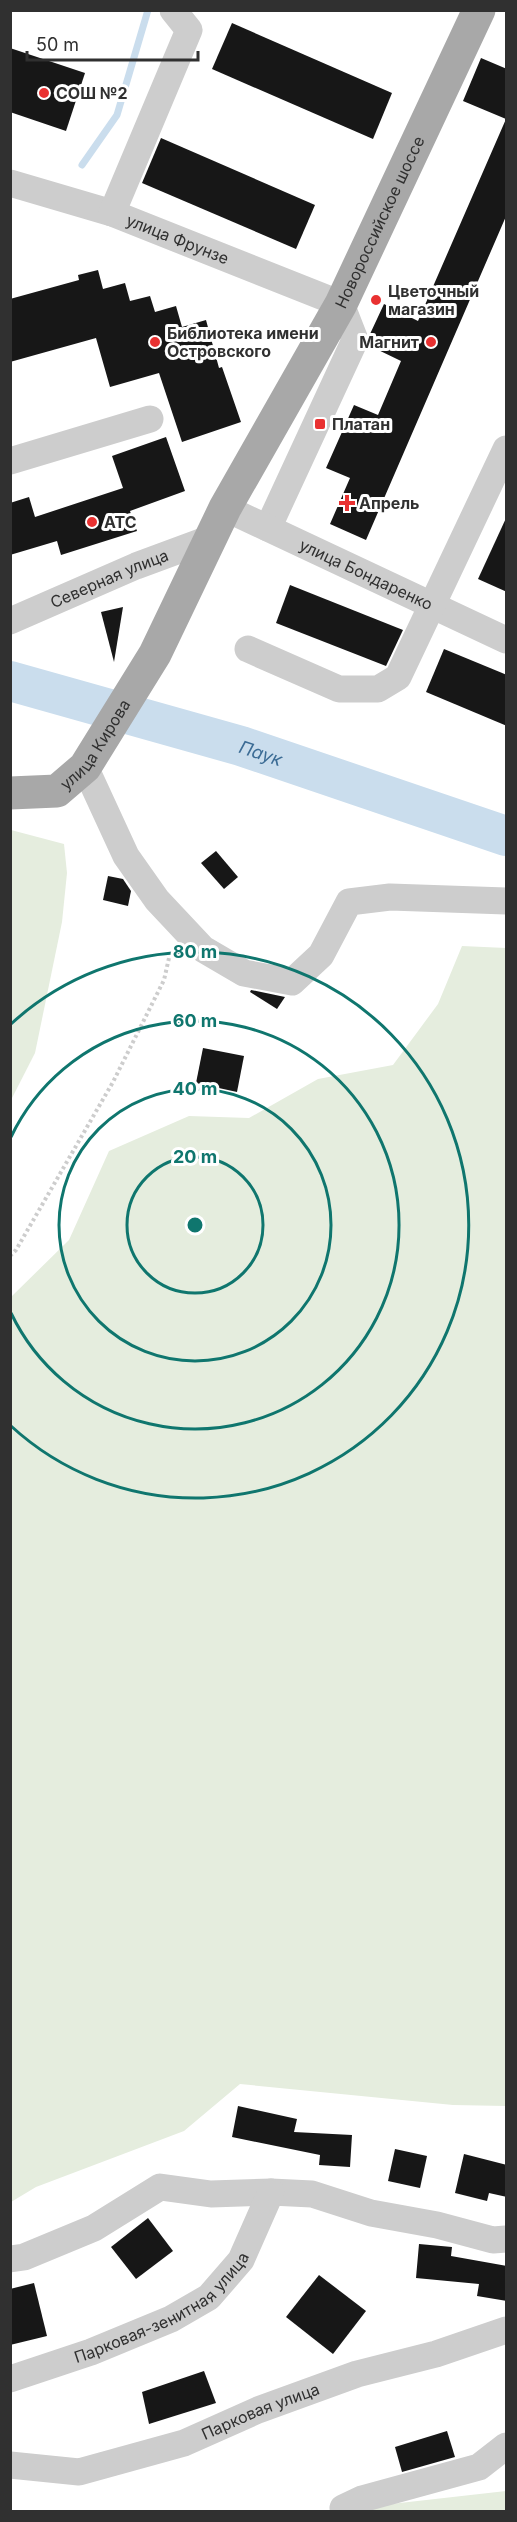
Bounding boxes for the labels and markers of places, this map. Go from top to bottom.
place label: СОШ №2 [56,83,127,103]
marker: СОШ №2 [37,86,51,100]
place label: Цветочный магазин [388,281,479,319]
marker: Цветочный магазин [369,293,383,307]
place label: Библиотека имени Островского [167,323,319,361]
place label: Магнит [359,332,419,352]
marker: Библиотека имени Островского [148,335,162,349]
marker: Магнит [424,335,438,349]
place label: Платан [332,414,390,434]
marker: Платан [313,417,327,431]
place label: Апрель [359,493,419,513]
marker: Апрель [340,496,354,510]
place label: АТС [104,512,137,532]
marker: АТС [85,515,99,529]
centre of rings [185,1215,205,1235]

